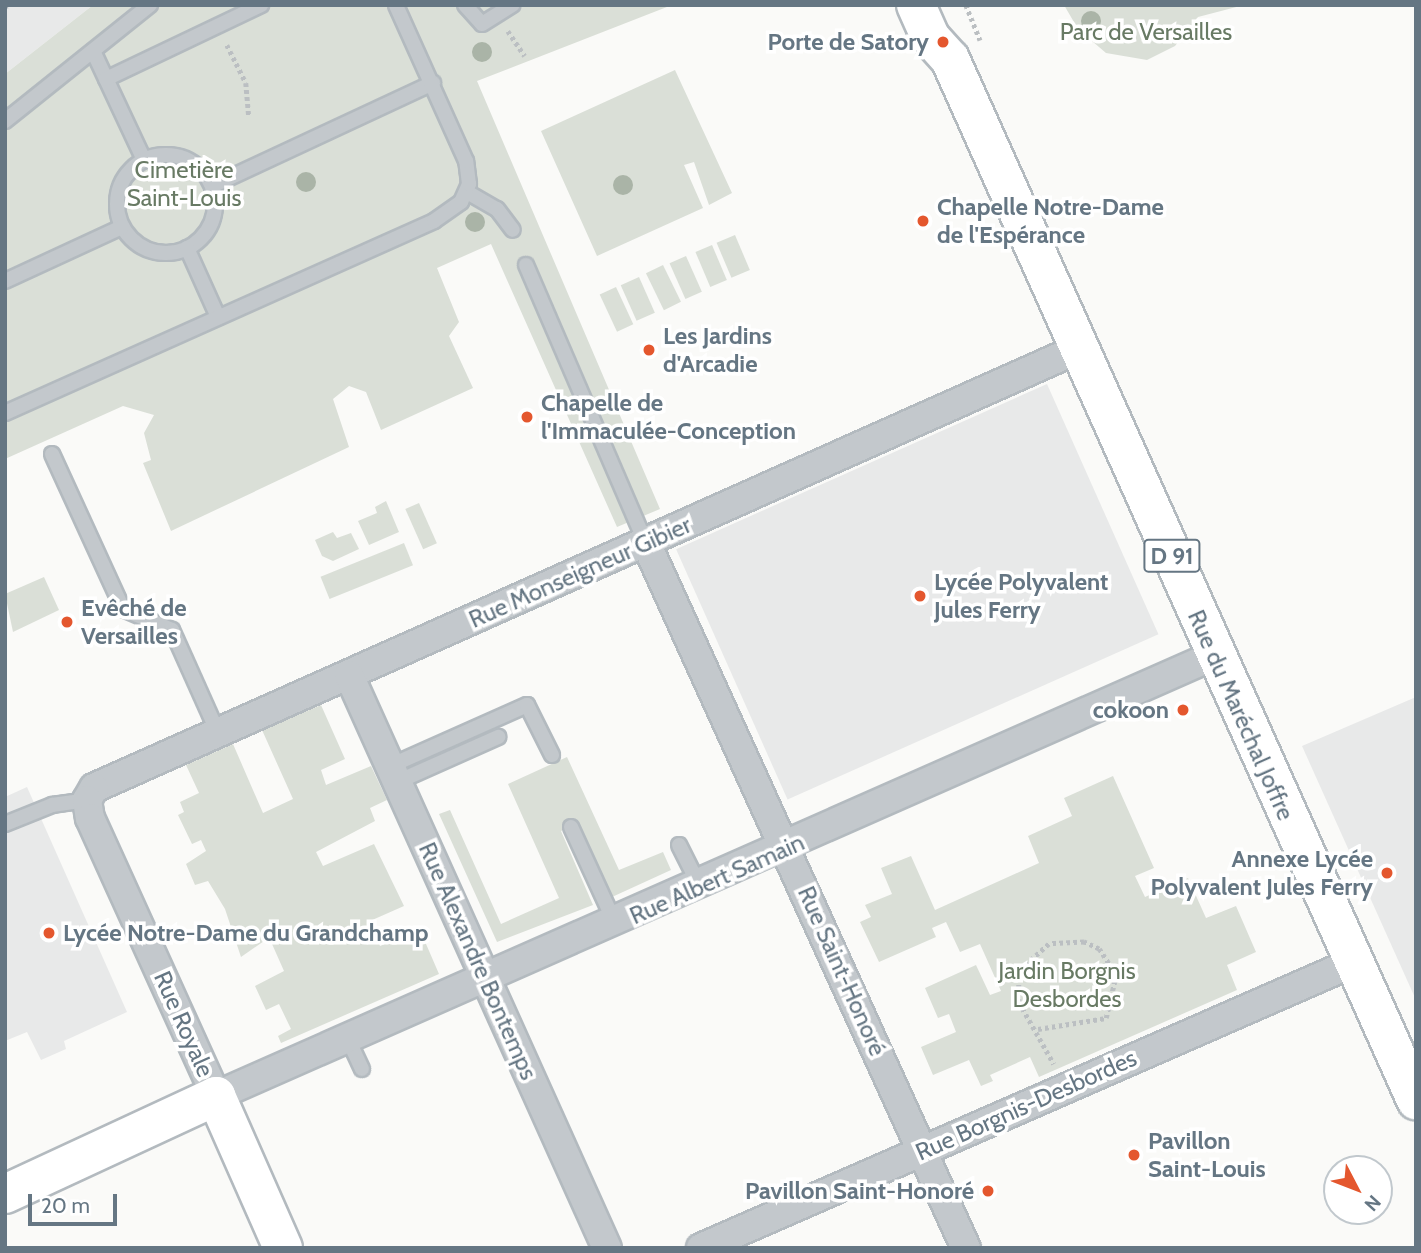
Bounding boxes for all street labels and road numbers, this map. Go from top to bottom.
street label: Rue Monseigneur Gibier [464,510,696,634]
road number: D 91 [1142,536,1202,576]
street label: Rue du Maréchal Joffre [1182,605,1300,825]
street label: Rue Albert Samain [625,828,809,930]
street label: Rue Alexandre Bontemps [413,838,543,1084]
street label: Rue Saint-Honoré [792,882,892,1060]
street label: Rue Royale [148,967,220,1081]
street label: Rue Borgnis-Desbordes [911,1043,1141,1167]

